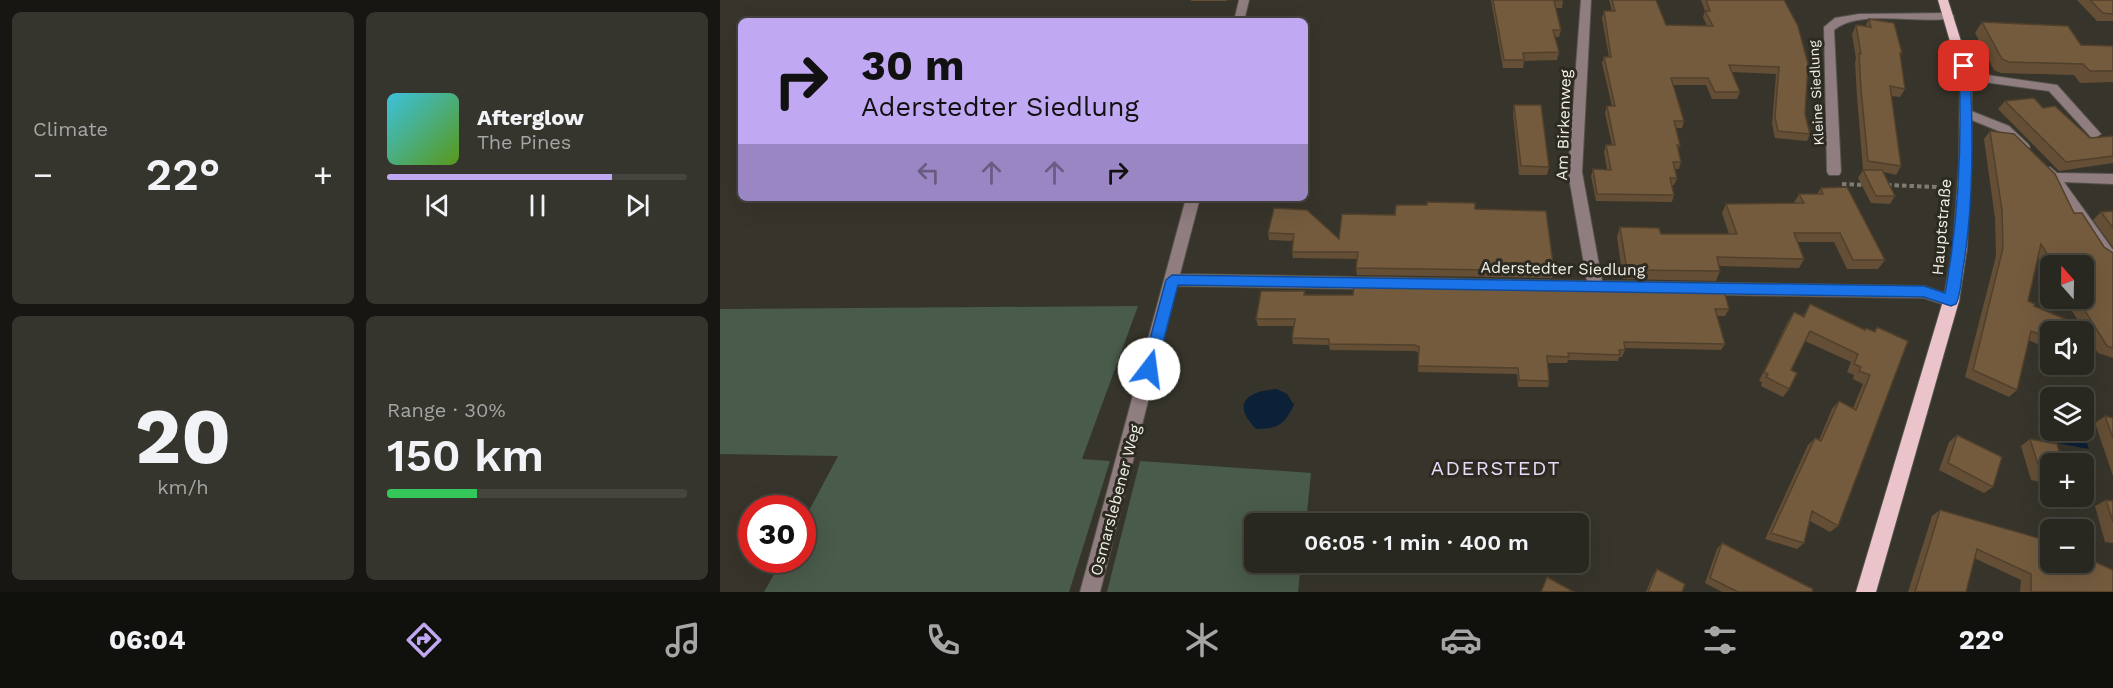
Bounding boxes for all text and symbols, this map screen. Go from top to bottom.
street label: Kleine Siedlung [1805,39,1827,146]
pin [1938,40,1989,91]
text: 30 m [861,41,965,90]
icon: right [762,42,840,120]
icon: arrive [1947,49,1980,82]
street label: Am Birkenweg [1552,69,1575,181]
text: Aderstedter Siedlung [861,91,1139,123]
text: Afterglow [477,105,584,130]
text: Climate [33,117,108,141]
text: The Pines [477,130,571,154]
text: 22° [146,148,220,201]
text: − [33,155,53,194]
text: + [313,155,333,194]
icon: left [912,156,945,189]
icon: ahead [975,156,1008,189]
icon: ahead [1038,156,1071,189]
icon: right [1101,156,1134,189]
street label: Hauptstraße [1928,178,1955,276]
icon: previous [421,189,454,222]
icon: pause [521,189,554,222]
icon: next [621,189,654,222]
north arrow [2040,255,2094,309]
map controls [2040,255,2094,573]
street label: Aderstedter Siedlung [1480,258,1646,279]
button: sound [2040,321,2094,375]
position arrow [1117,337,1181,401]
button: layers [2040,387,2094,441]
text: 20 [135,390,231,482]
text: Range · 30% [387,398,506,422]
street label: Osmarslebener Weg [1086,422,1145,578]
text: 150 km [387,429,544,482]
button: + [2040,453,2094,507]
district label: ADERSTEDT [1431,456,1561,480]
text: km/h [157,475,209,499]
speed limit sign: 30 [738,495,816,573]
button: − [2040,519,2094,573]
text: 06:05 · 1 min · 400 m [1304,530,1529,555]
icon: directions [403,619,445,661]
icon: music [662,619,704,661]
icon: phone [922,619,964,661]
icon: climate [1181,619,1223,661]
icon: car [1440,619,1482,661]
icon: filters [1699,619,1741,661]
text: 06:04 [109,624,186,656]
text: 22° [1959,624,2004,656]

